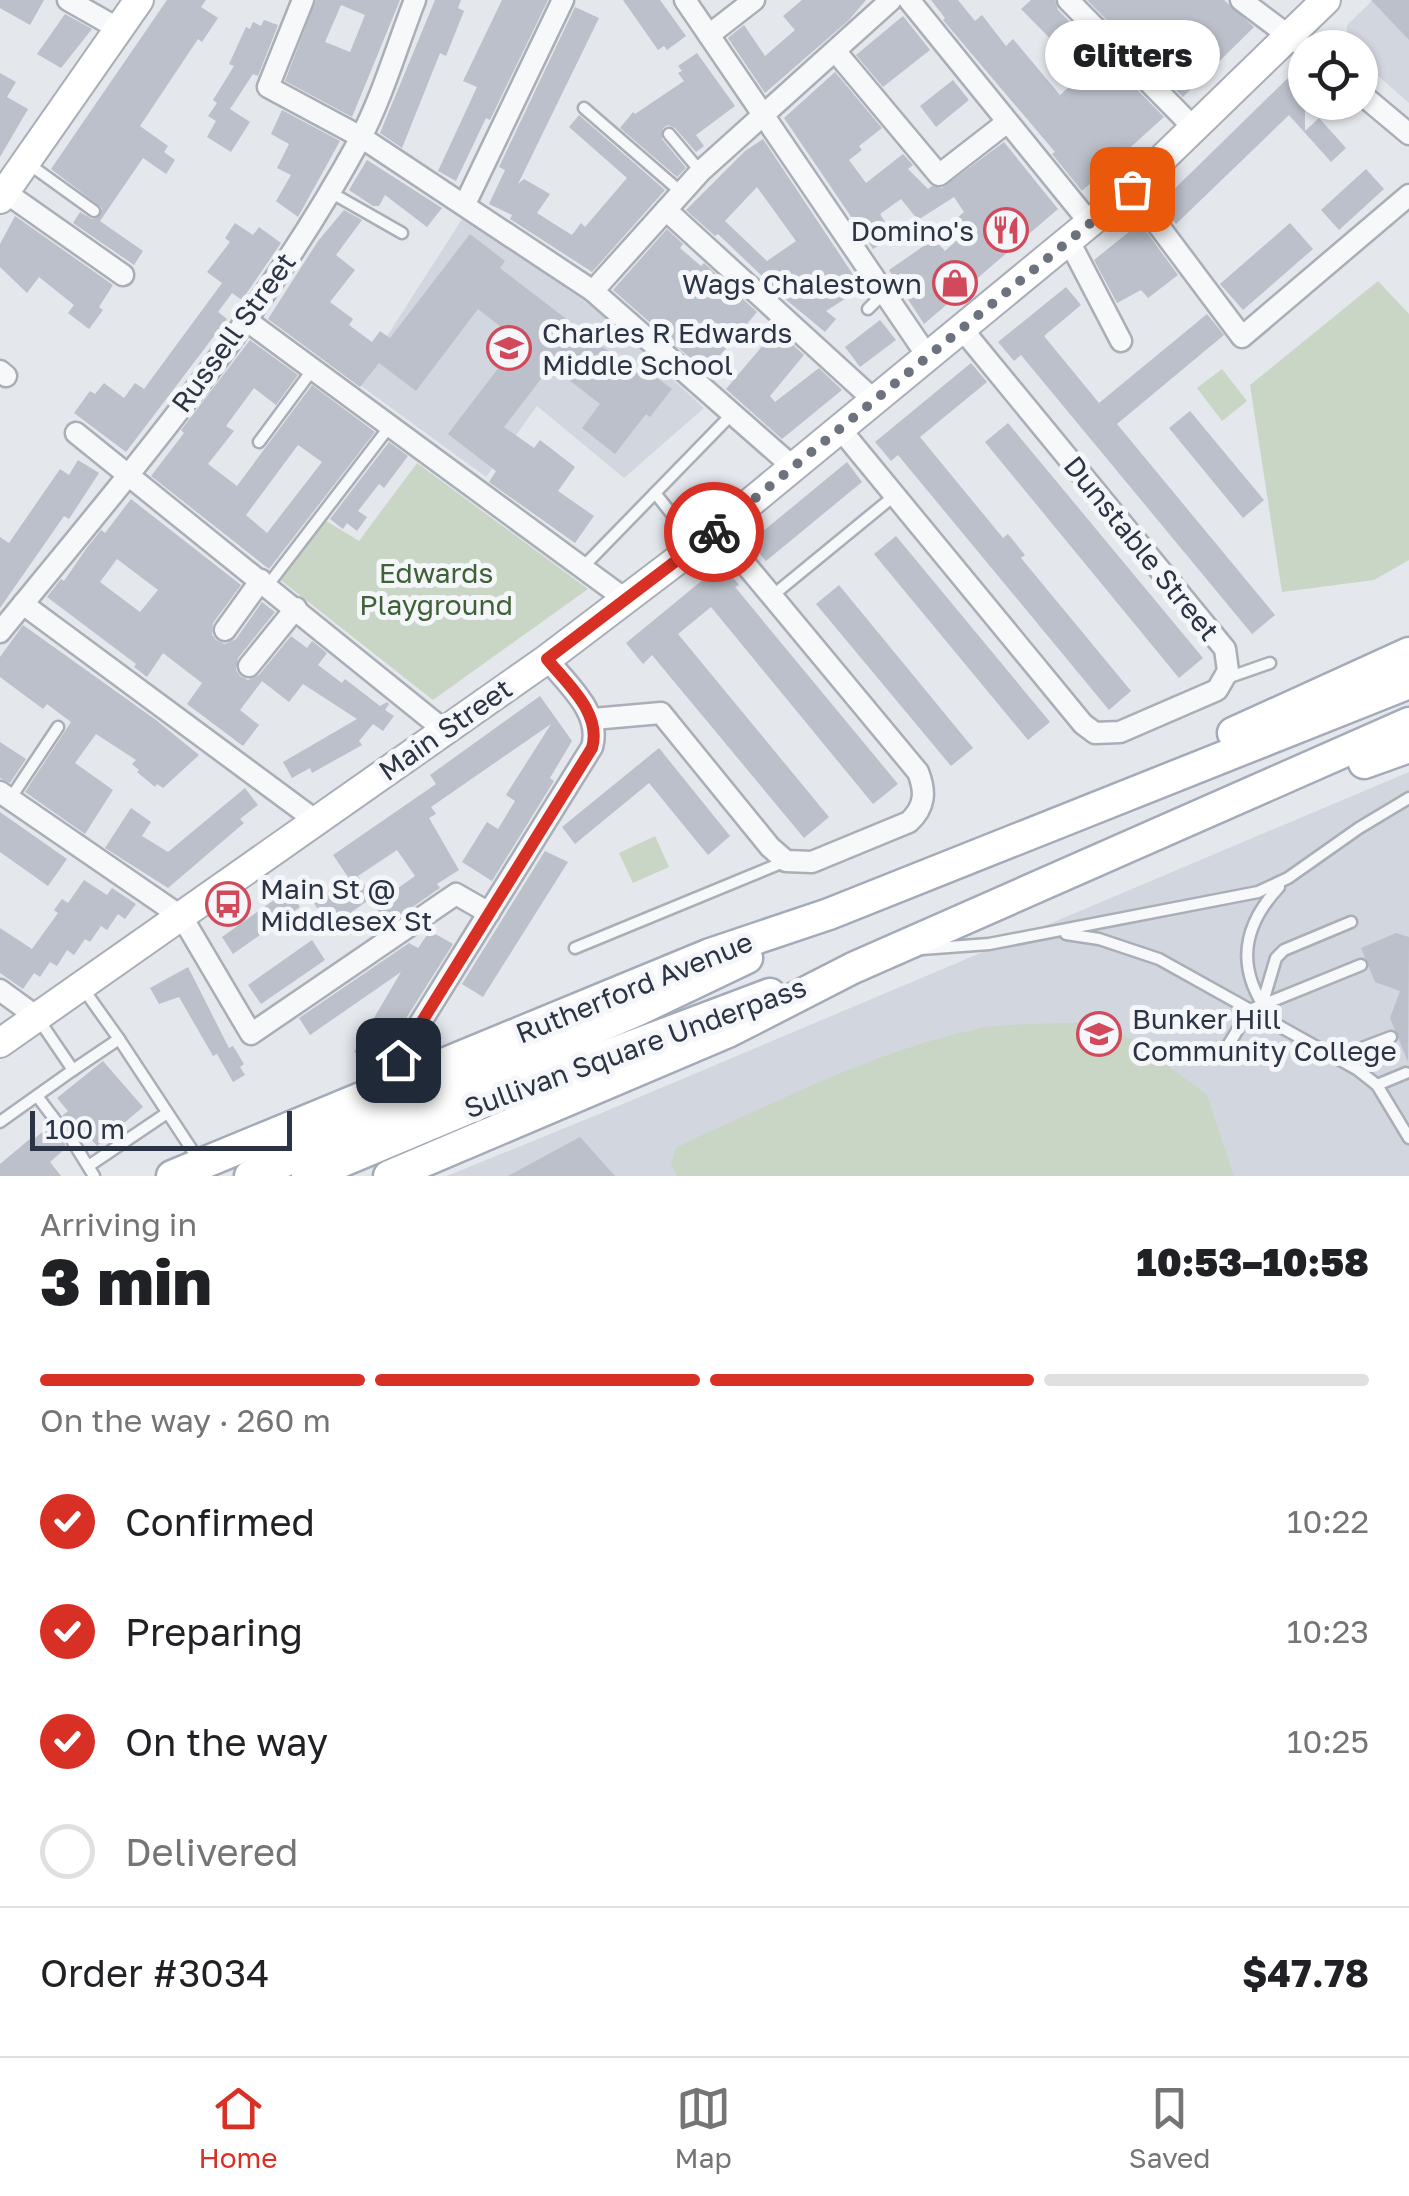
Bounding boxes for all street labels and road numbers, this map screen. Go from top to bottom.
street label: Russell Street [164,246,302,418]
street label: Dunstable Street [1058,449,1226,647]
street label: Main Street [372,671,518,787]
street label: Rutherford Avenue [511,924,757,1050]
street label: Sullivan Square Underpass [459,970,811,1124]

